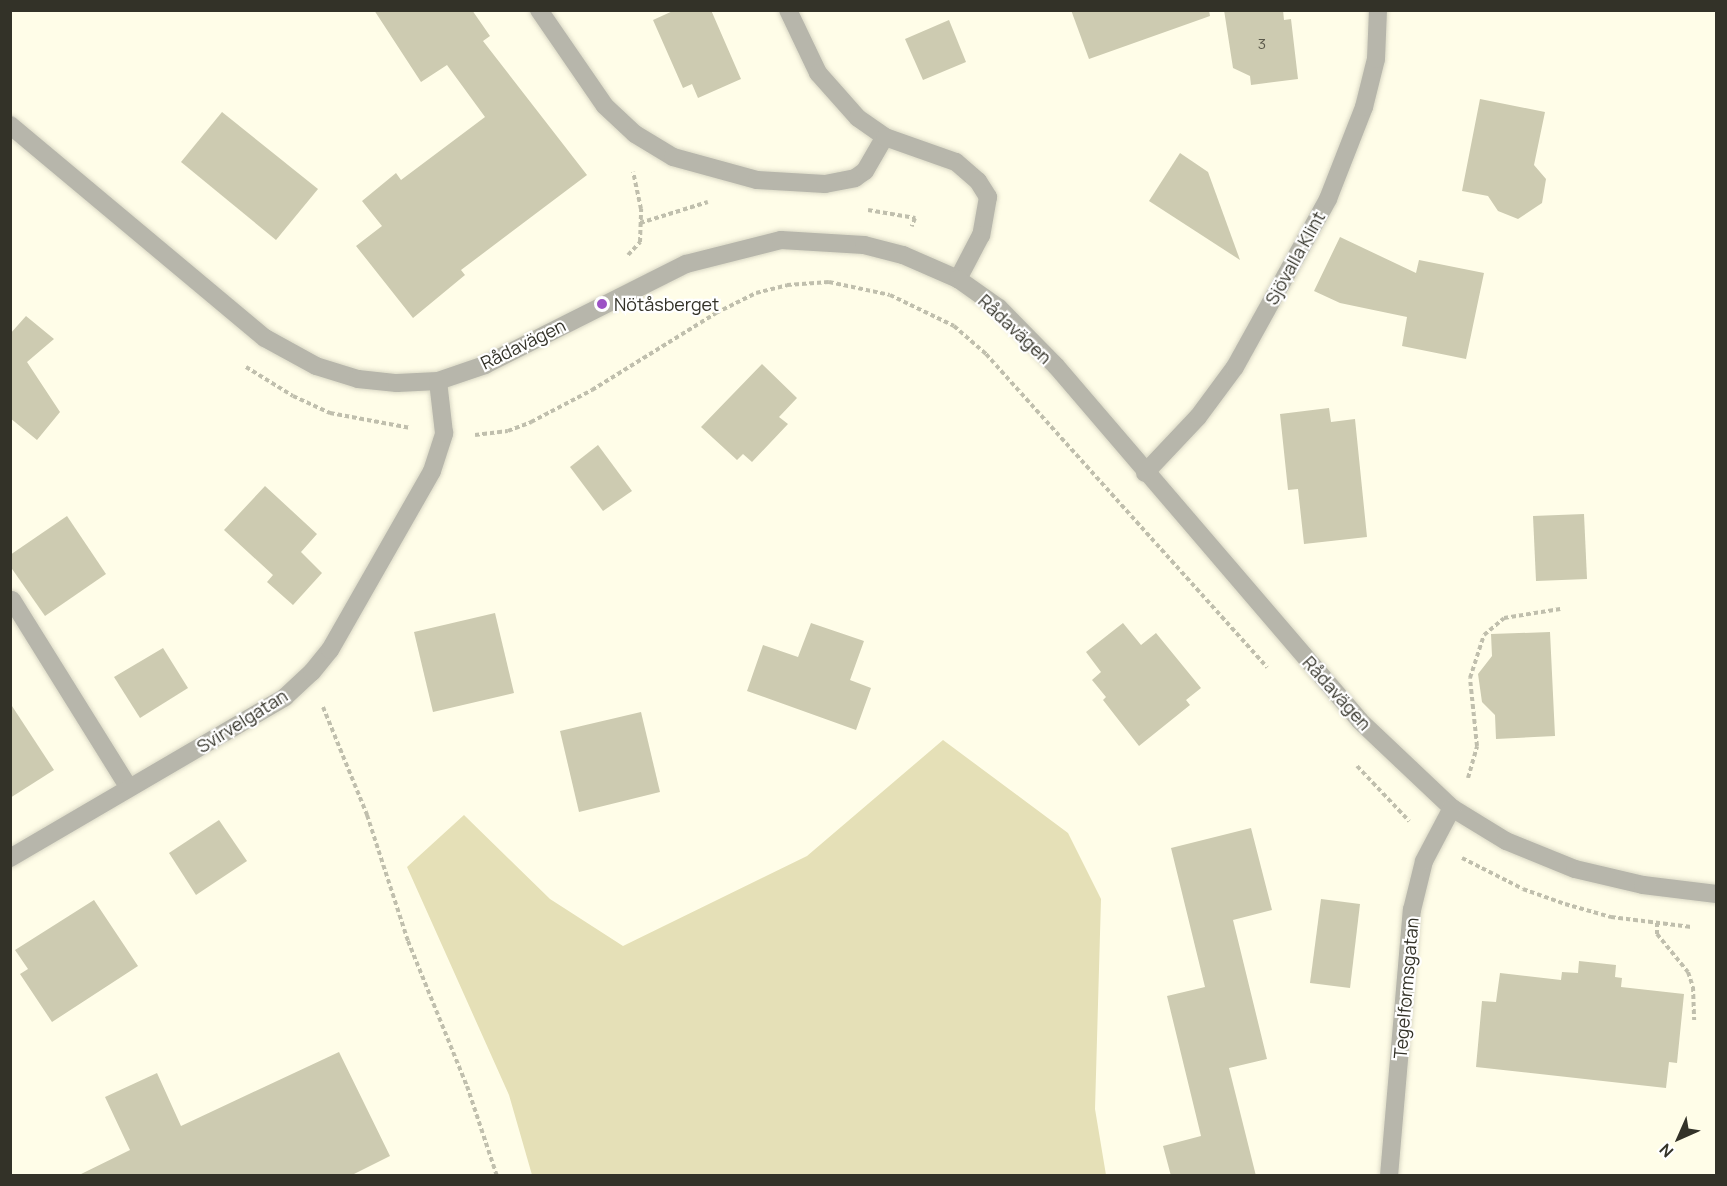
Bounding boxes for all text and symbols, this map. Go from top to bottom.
house number: 3 [1258,35,1266,53]
street label: Sjövalla Klint [1260,208,1330,308]
street label: Rådavägen [974,290,1056,368]
place label: Nötåsberget [614,293,719,315]
marker: Nötåsberget [595,297,609,311]
street label: Rådavägen [477,314,569,374]
street label: Rådavägen [1298,652,1376,734]
street label: Svirvelgatan [193,685,291,757]
street label: Tegelformsgatan [1389,917,1423,1059]
north arrow [1649,1108,1709,1168]
text: N [1654,1139,1678,1163]

